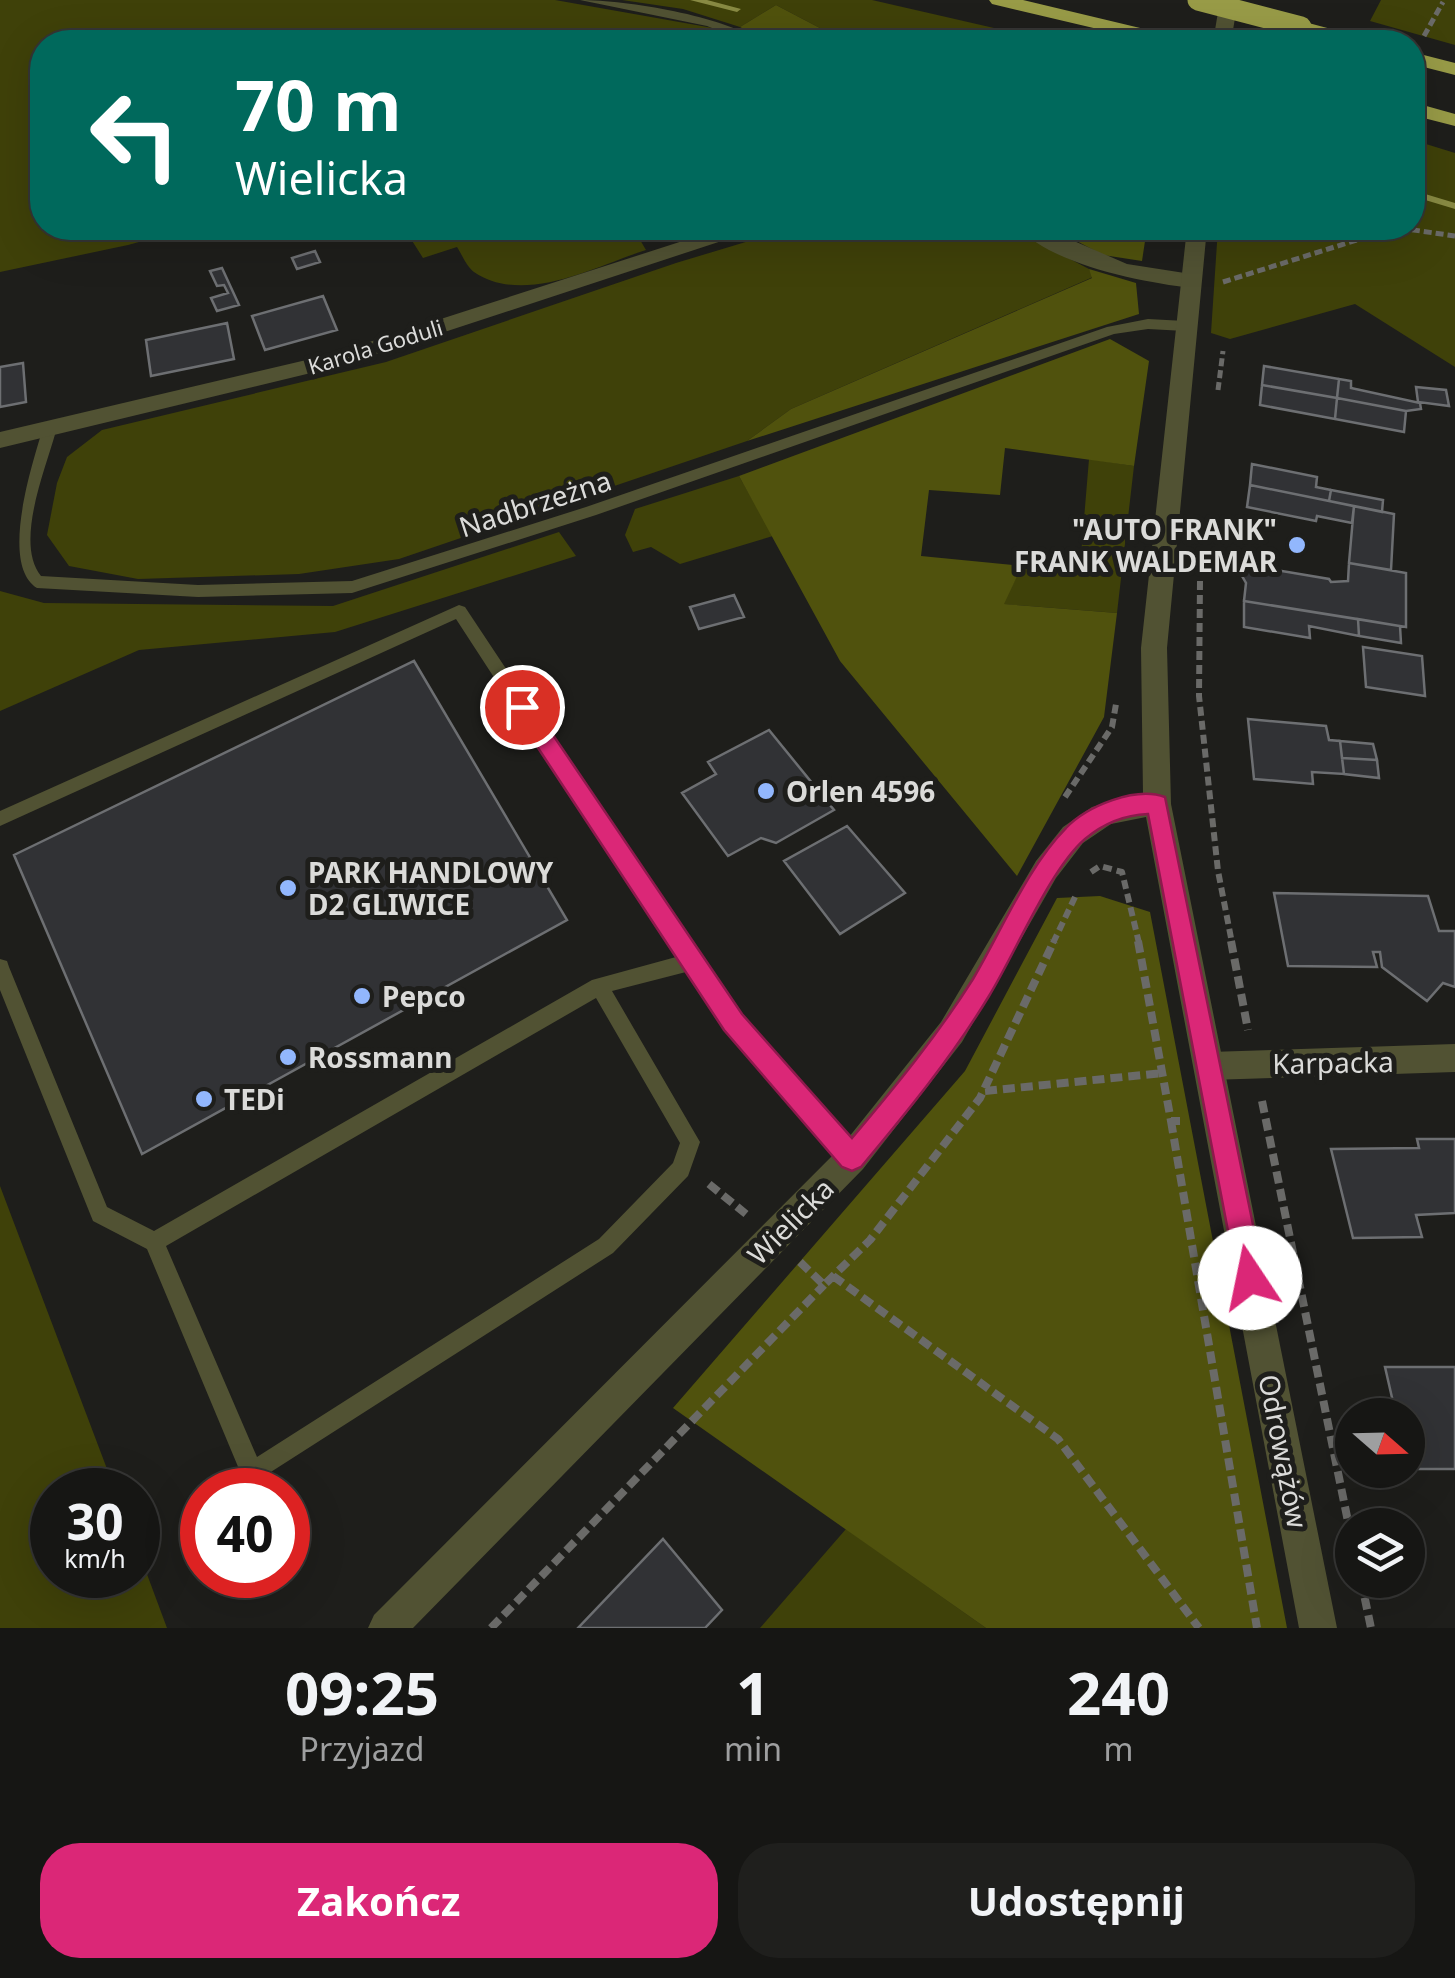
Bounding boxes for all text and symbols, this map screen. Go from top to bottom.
text: 70 m [235,56,402,152]
icon: left [70,70,200,200]
text: Wielicka [235,147,408,208]
street label: Karola Goduli [304,311,446,381]
street label: Nadbrzeżna [454,461,616,545]
place label: "AUTO FRANK" FRANK WALDEMAR [1014,510,1278,580]
marker: "AUTO FRANK" FRANK WALDEMAR [1286,534,1308,556]
pin [480,665,565,750]
icon: arrive [495,680,550,735]
place label: Orlen 4596 [786,772,935,810]
marker: Orlen 4596 [755,780,777,802]
place label: PARK HANDLOWY D2 GLIWICE [308,853,554,923]
marker: PARK HANDLOWY D2 GLIWICE [277,877,299,899]
place label: Pepco [382,977,466,1015]
marker: Pepco [351,985,373,1007]
place label: Rossmann [308,1038,452,1076]
street label: Karpacka [1272,1042,1394,1082]
marker: Rossmann [277,1046,299,1068]
place label: TEDi [224,1080,285,1118]
marker: TEDi [193,1088,215,1110]
street label: Wielicka [739,1170,841,1272]
position arrow [1198,1226,1302,1330]
street label: Odrowążów [1250,1371,1318,1531]
north arrow [1335,1398,1425,1488]
map controls [1335,1398,1425,1598]
speed limit sign: 40 [180,1468,310,1598]
text: 30 [66,1487,124,1555]
button: layers [1335,1508,1425,1598]
text: km/h [64,1541,126,1575]
text: 09:25 [285,1651,439,1733]
text: 1 [736,1651,770,1733]
text: 240 [1067,1651,1170,1733]
text: Przyjazd [300,1727,424,1770]
text: min [724,1727,782,1770]
text: m [1104,1727,1133,1770]
button: Zakończ [40,1843,718,1958]
button: Udostępnij [738,1843,1415,1958]

